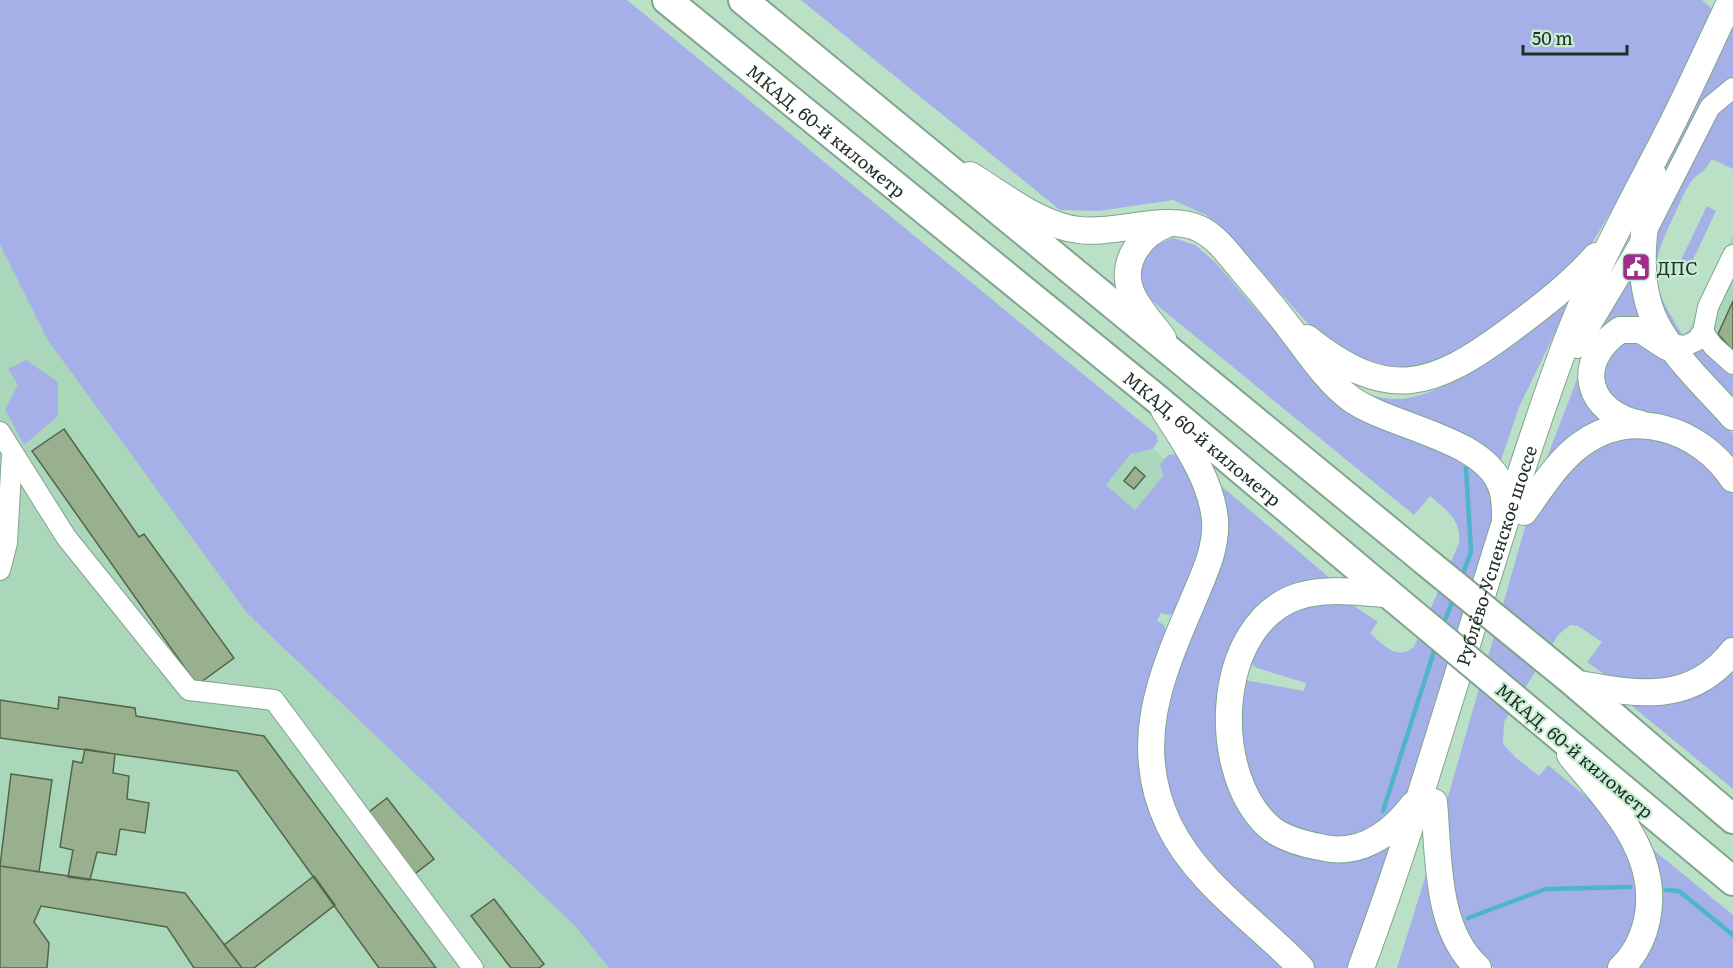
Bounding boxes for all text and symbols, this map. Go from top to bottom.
scale bar [1523,18,1626,56]
text: 50 m [1532,24,1573,51]
street label: МКАД, 60-й километр [741,57,912,203]
public building icon: ДПС [1620,251,1652,283]
place label: ДПС [1657,254,1698,281]
street label: МКАД, 60-й километр [1118,364,1288,512]
street label: Рублёво-Успенское шоссе [1448,442,1543,669]
street label: МКАД, 60-й километр [1490,676,1660,824]

